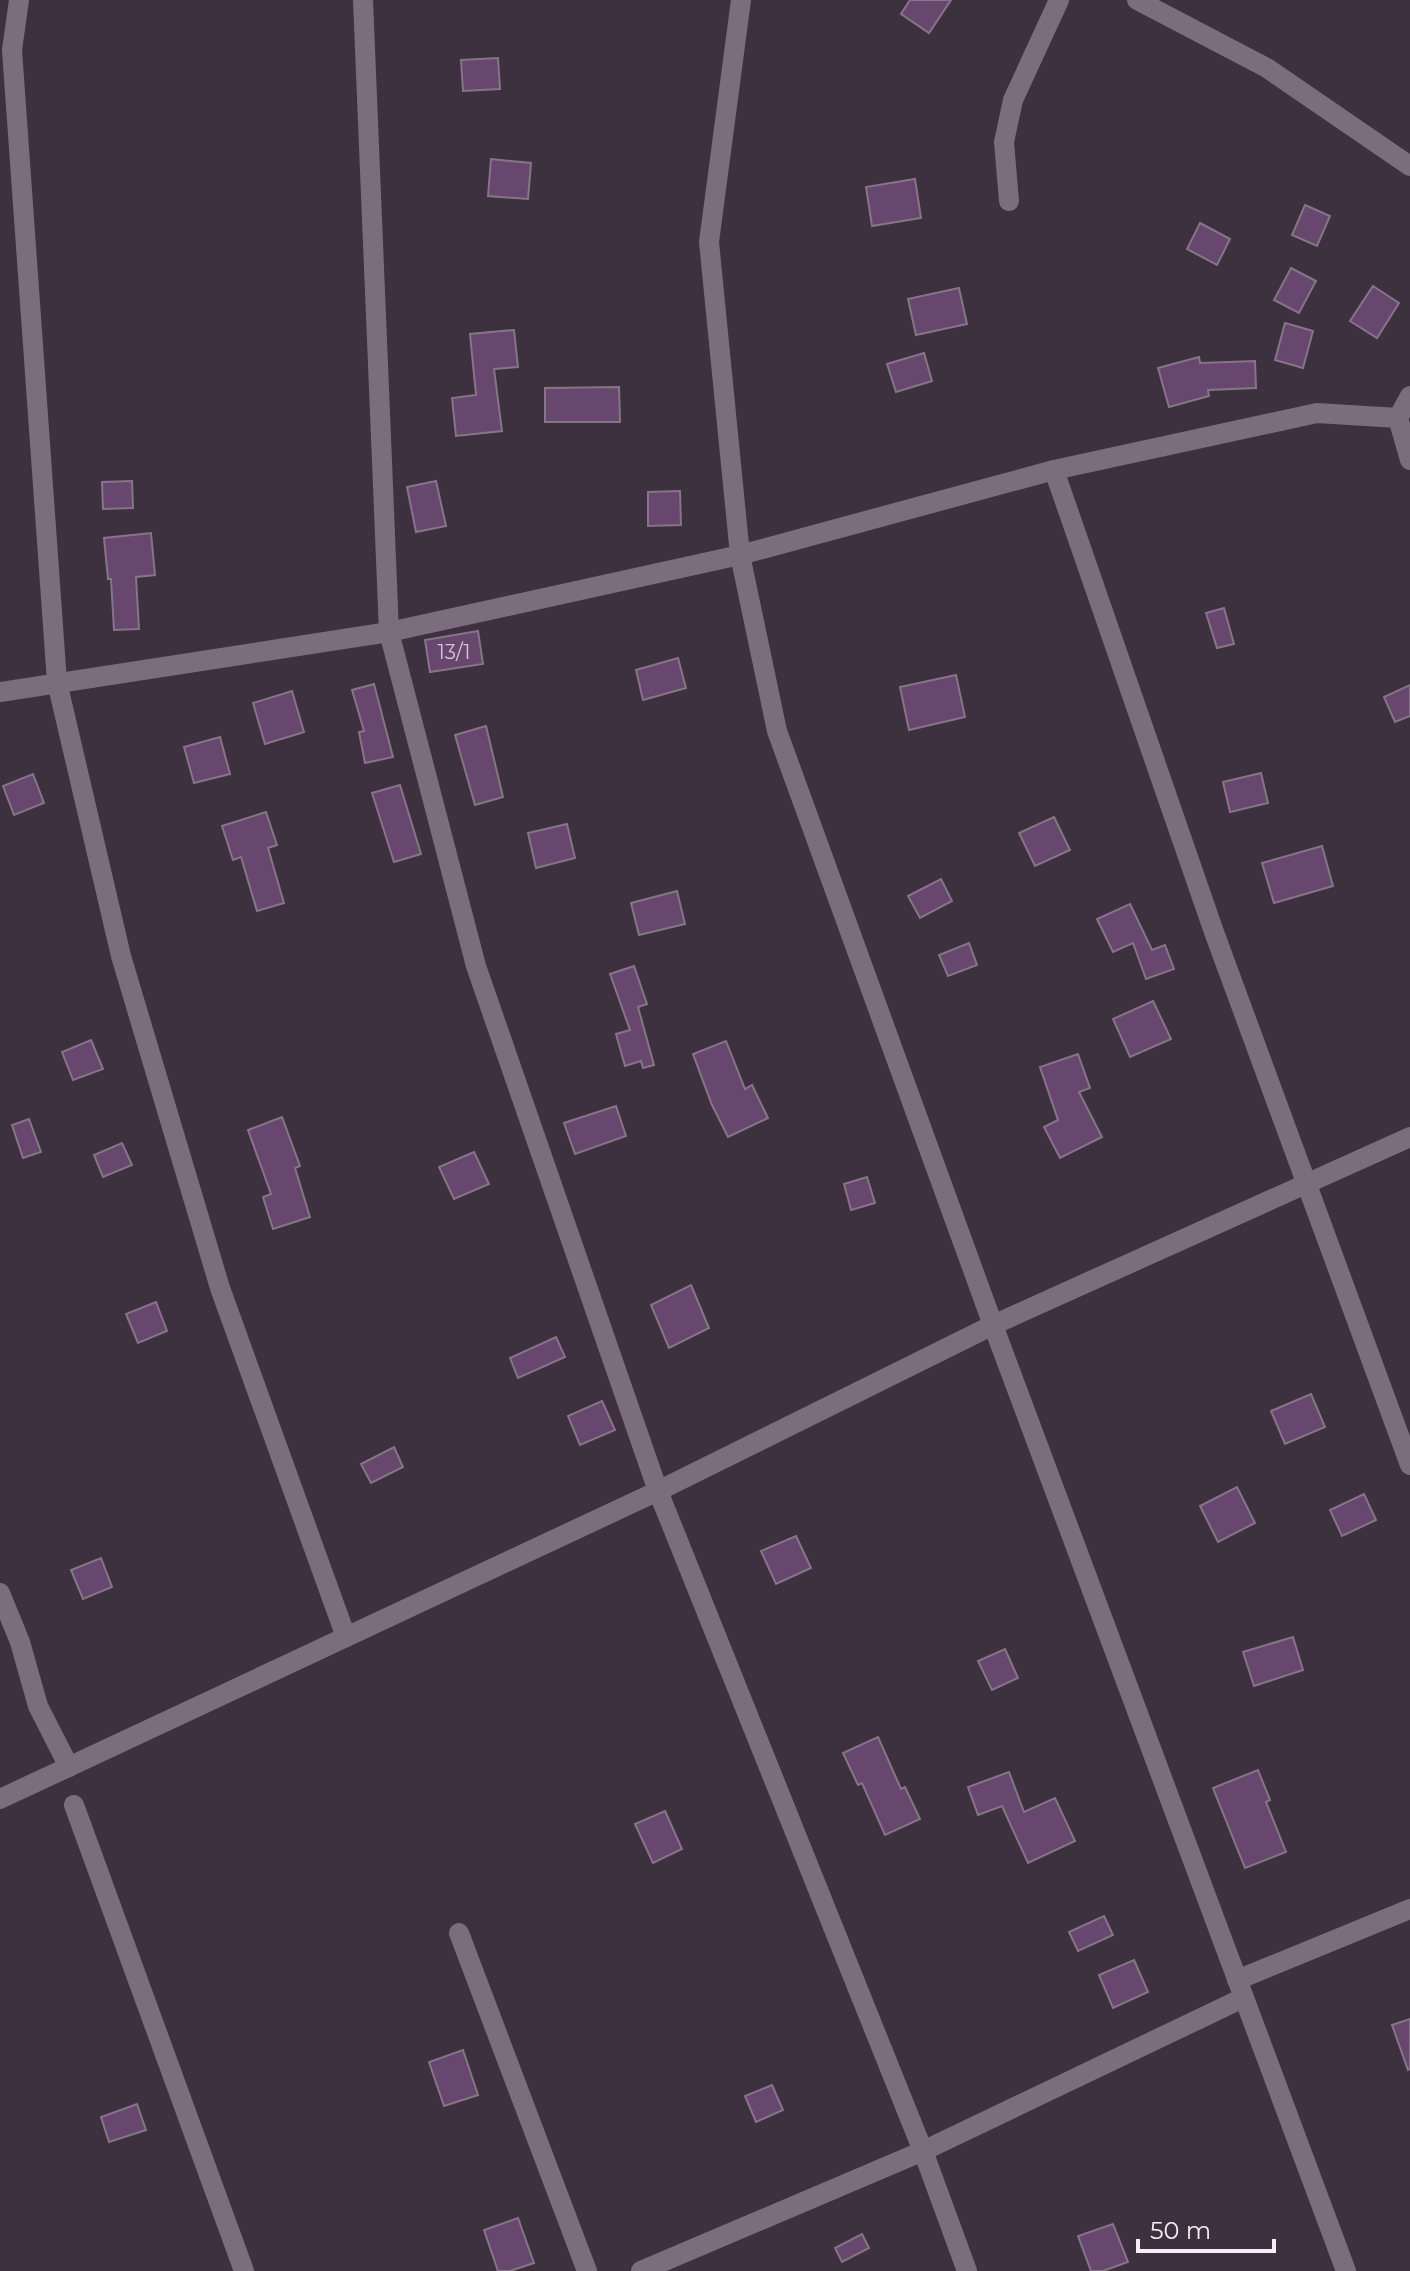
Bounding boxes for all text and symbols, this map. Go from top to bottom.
house number: 13/1 [437,640,471,664]
scale bar [1138,2203,1274,2253]
text: 50 m [1150,2216,1211,2245]

